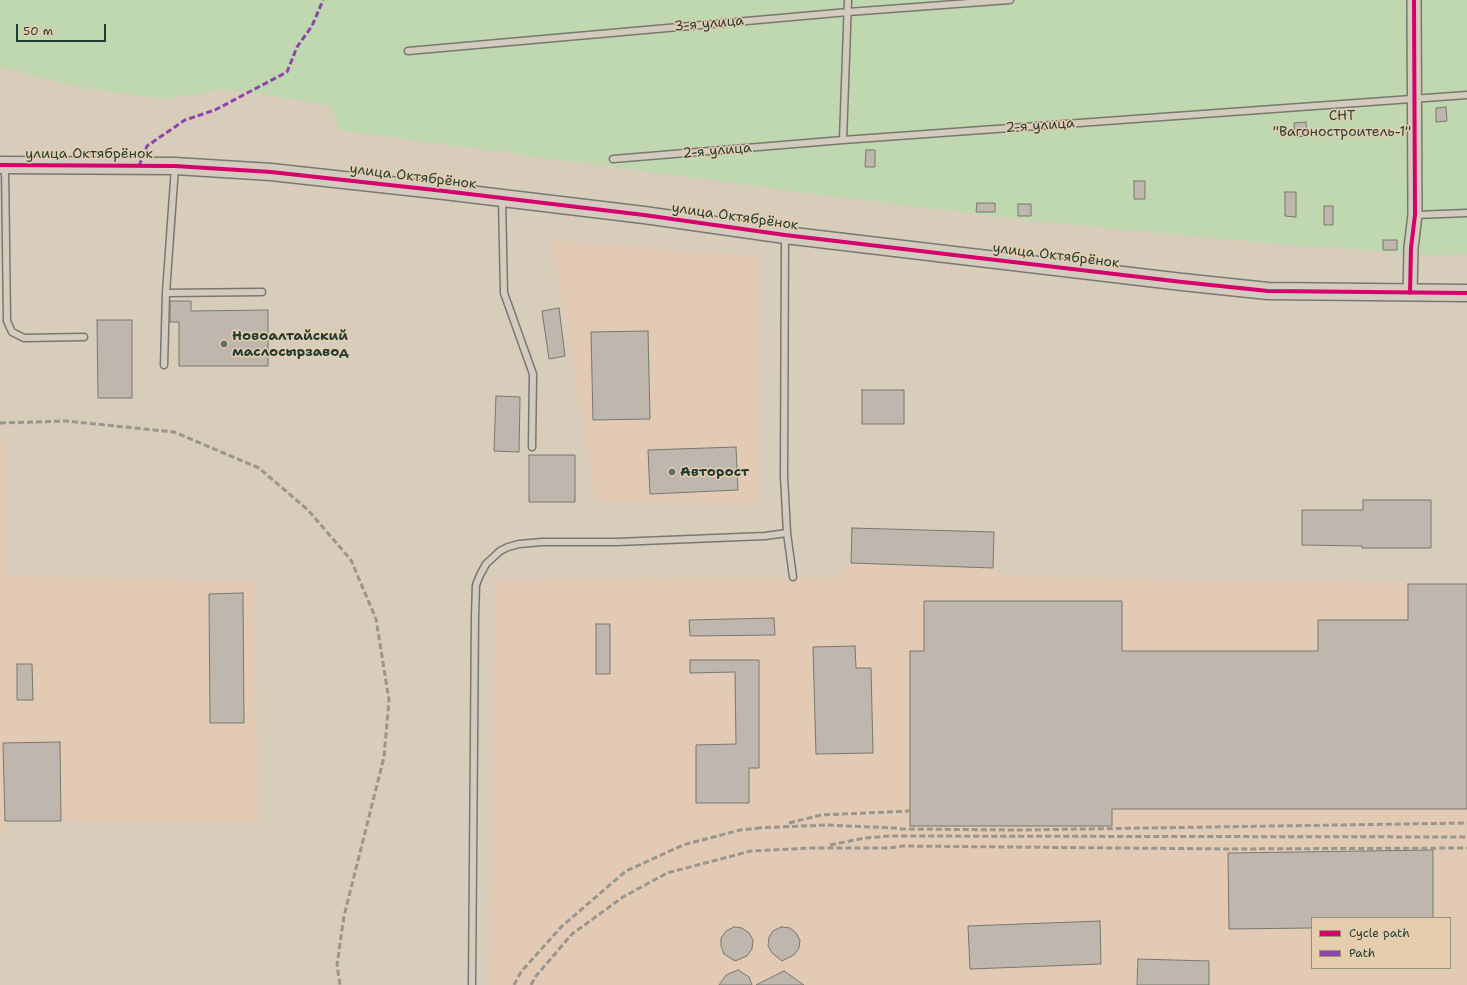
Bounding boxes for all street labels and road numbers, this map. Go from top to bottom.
street label: 3-я улица [673,13,745,35]
street label: 2-я улица [1005,115,1075,137]
street label: 2-я улица [682,140,752,162]
street label: улица Октябрёнок [25,146,153,162]
street label: улица Октябрёнок [349,161,477,193]
street label: улица Октябрёнок [671,200,799,234]
street label: улица Октябрёнок [992,240,1120,272]

